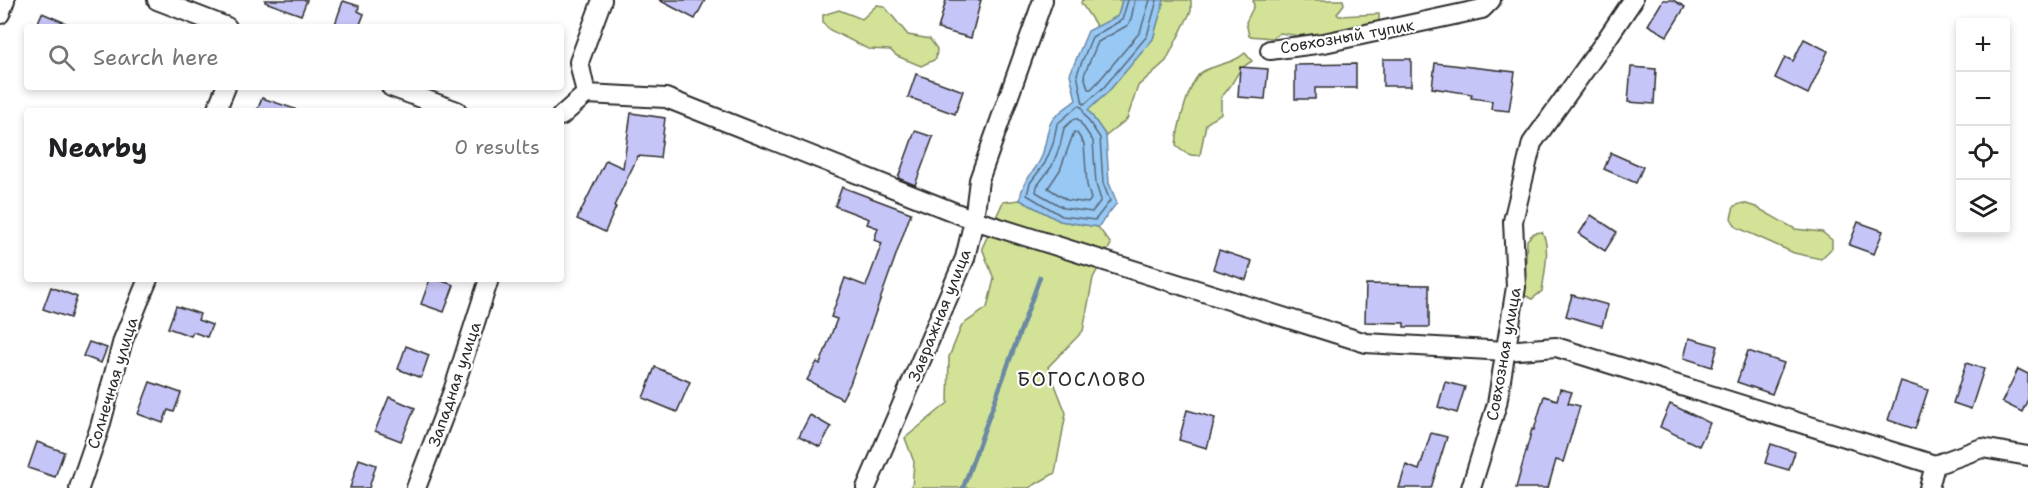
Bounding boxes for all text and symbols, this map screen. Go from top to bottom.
street label: Совхозный тупик [1278,14,1416,59]
map controls [1956,18,2010,234]
button: + [1956,18,2010,72]
search box [24,24,564,90]
icon: search [45,41,78,74]
text: Search here [93,43,219,72]
button: − [1956,72,2010,126]
button: locate [1956,126,2010,180]
text: Nearby [48,130,147,165]
text: 0 results [454,134,540,160]
button: layers [1956,180,2010,234]
street label: Завражная улица [903,246,976,385]
street label: Совхозная улица [1481,286,1526,422]
street label: Солнечная улица [82,315,142,451]
street label: Западная улица [423,319,486,449]
district label: БОГОСЛОВО [1017,366,1147,392]

